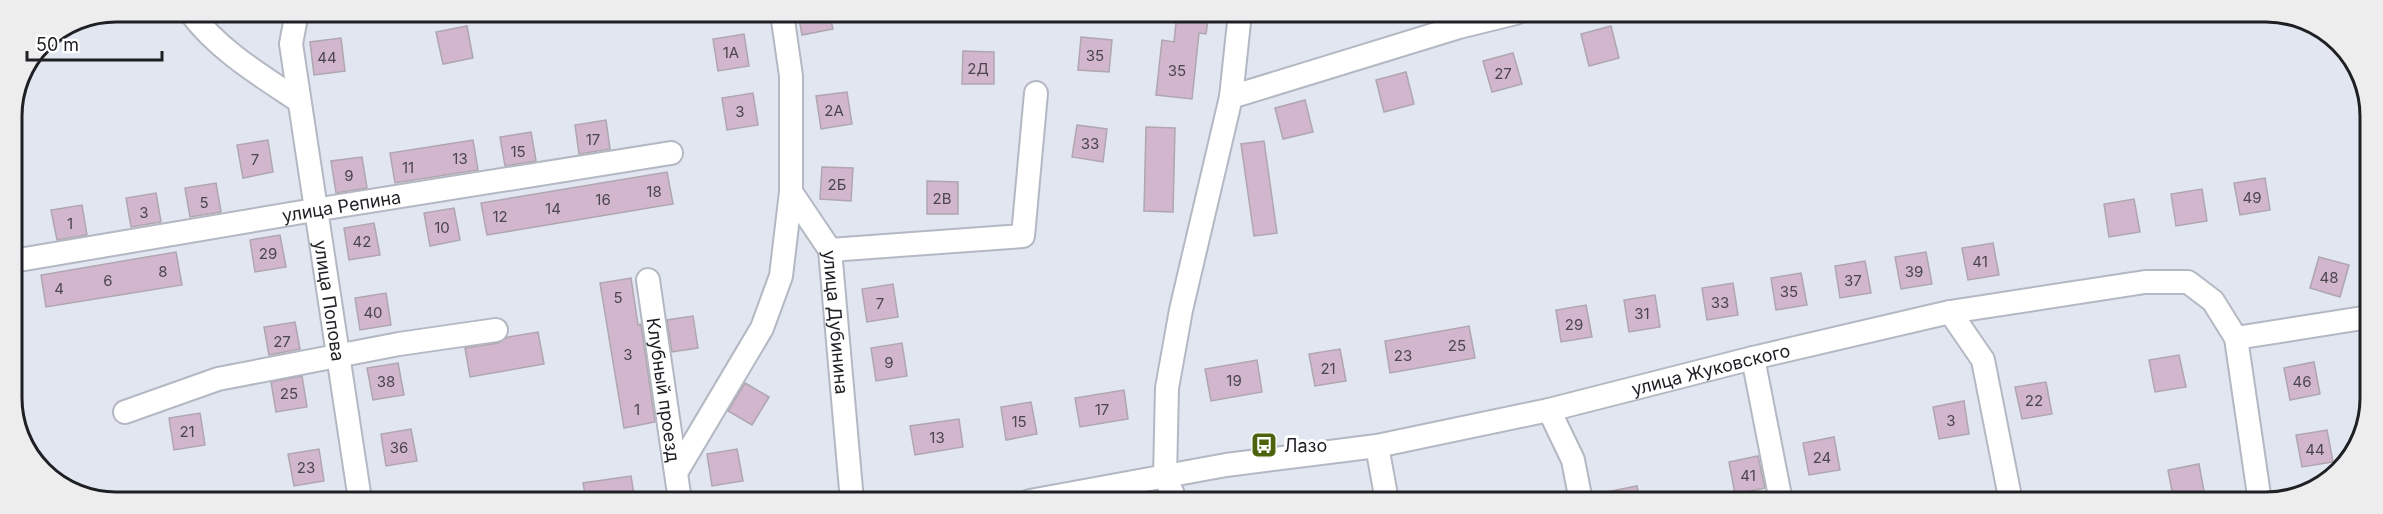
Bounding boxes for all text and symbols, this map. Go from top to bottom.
scale bar [27,24,162,62]
text: 50 m [36,34,79,55]
house number: 1А [723,43,739,62]
house number: 35 [1086,46,1104,65]
house number: 44 [317,48,337,67]
house number: 2Д [967,59,989,78]
house number: 35 [1168,61,1186,80]
house number: 27 [1494,64,1512,83]
house number: 2А [824,101,844,120]
house number: 3 [735,102,745,121]
house number: 17 [586,130,600,149]
house number: 33 [1081,134,1099,153]
house number: 15 [510,142,526,161]
house number: 13 [452,149,468,168]
house number: 7 [251,150,259,169]
house number: 11 [402,158,414,177]
house number: 9 [344,166,354,185]
house number: 2Б [828,175,846,194]
house number: 18 [646,182,662,201]
street label: улица Репина [280,186,402,226]
house number: 49 [2243,188,2262,207]
house number: 2В [933,189,951,208]
house number: 16 [595,190,611,209]
house number: 5 [199,193,209,212]
house number: 14 [545,199,561,218]
house number: 3 [139,203,149,222]
house number: 12 [492,207,508,226]
house number: 1 [67,214,73,233]
house number: 10 [434,218,450,237]
house number: 42 [353,232,371,251]
street label: улица Попова [310,239,349,362]
house number: 29 [259,244,277,263]
street label: улица Дубинина [820,249,853,395]
house number: 41 [1972,252,1988,271]
house number: 8 [158,262,168,281]
house number: 39 [1905,262,1923,281]
house number: 48 [2320,268,2338,287]
house number: 6 [103,271,113,290]
house number: 37 [1844,271,1862,290]
house number: 4 [54,279,64,298]
house number: 35 [1780,282,1798,301]
house number: 5 [613,288,623,307]
house number: 33 [1711,293,1729,312]
house number: 7 [876,294,884,313]
house number: 40 [363,303,383,322]
house number: 31 [1634,304,1650,323]
house number: 29 [1565,315,1583,334]
street label: Клубный проезд [643,316,685,463]
house number: 27 [273,332,291,351]
house number: 25 [1448,336,1466,355]
street label: улица Жуковского [1629,339,1792,399]
house number: 3 [623,345,633,364]
house number: 23 [1394,346,1412,365]
house number: 9 [884,353,894,372]
house number: 21 [1320,359,1336,378]
house number: 19 [1226,371,1242,390]
house number: 38 [377,372,395,391]
house number: 46 [2293,372,2312,391]
house number: 25 [280,384,298,403]
house number: 22 [2025,391,2043,410]
house number: 1 [634,400,640,419]
house number: 17 [1095,400,1109,419]
house number: 3 [1946,411,1956,430]
house number: 15 [1011,412,1027,431]
house number: 21 [179,422,195,441]
house number: 13 [929,428,945,447]
bus stop icon: Лазо [1249,430,1279,460]
place label: Лазо [1284,435,1327,456]
house number: 36 [390,438,408,457]
house number: 44 [2305,440,2325,459]
house number: 24 [1813,448,1831,467]
house number: 23 [297,458,315,477]
house number: 41 [1740,466,1756,485]

